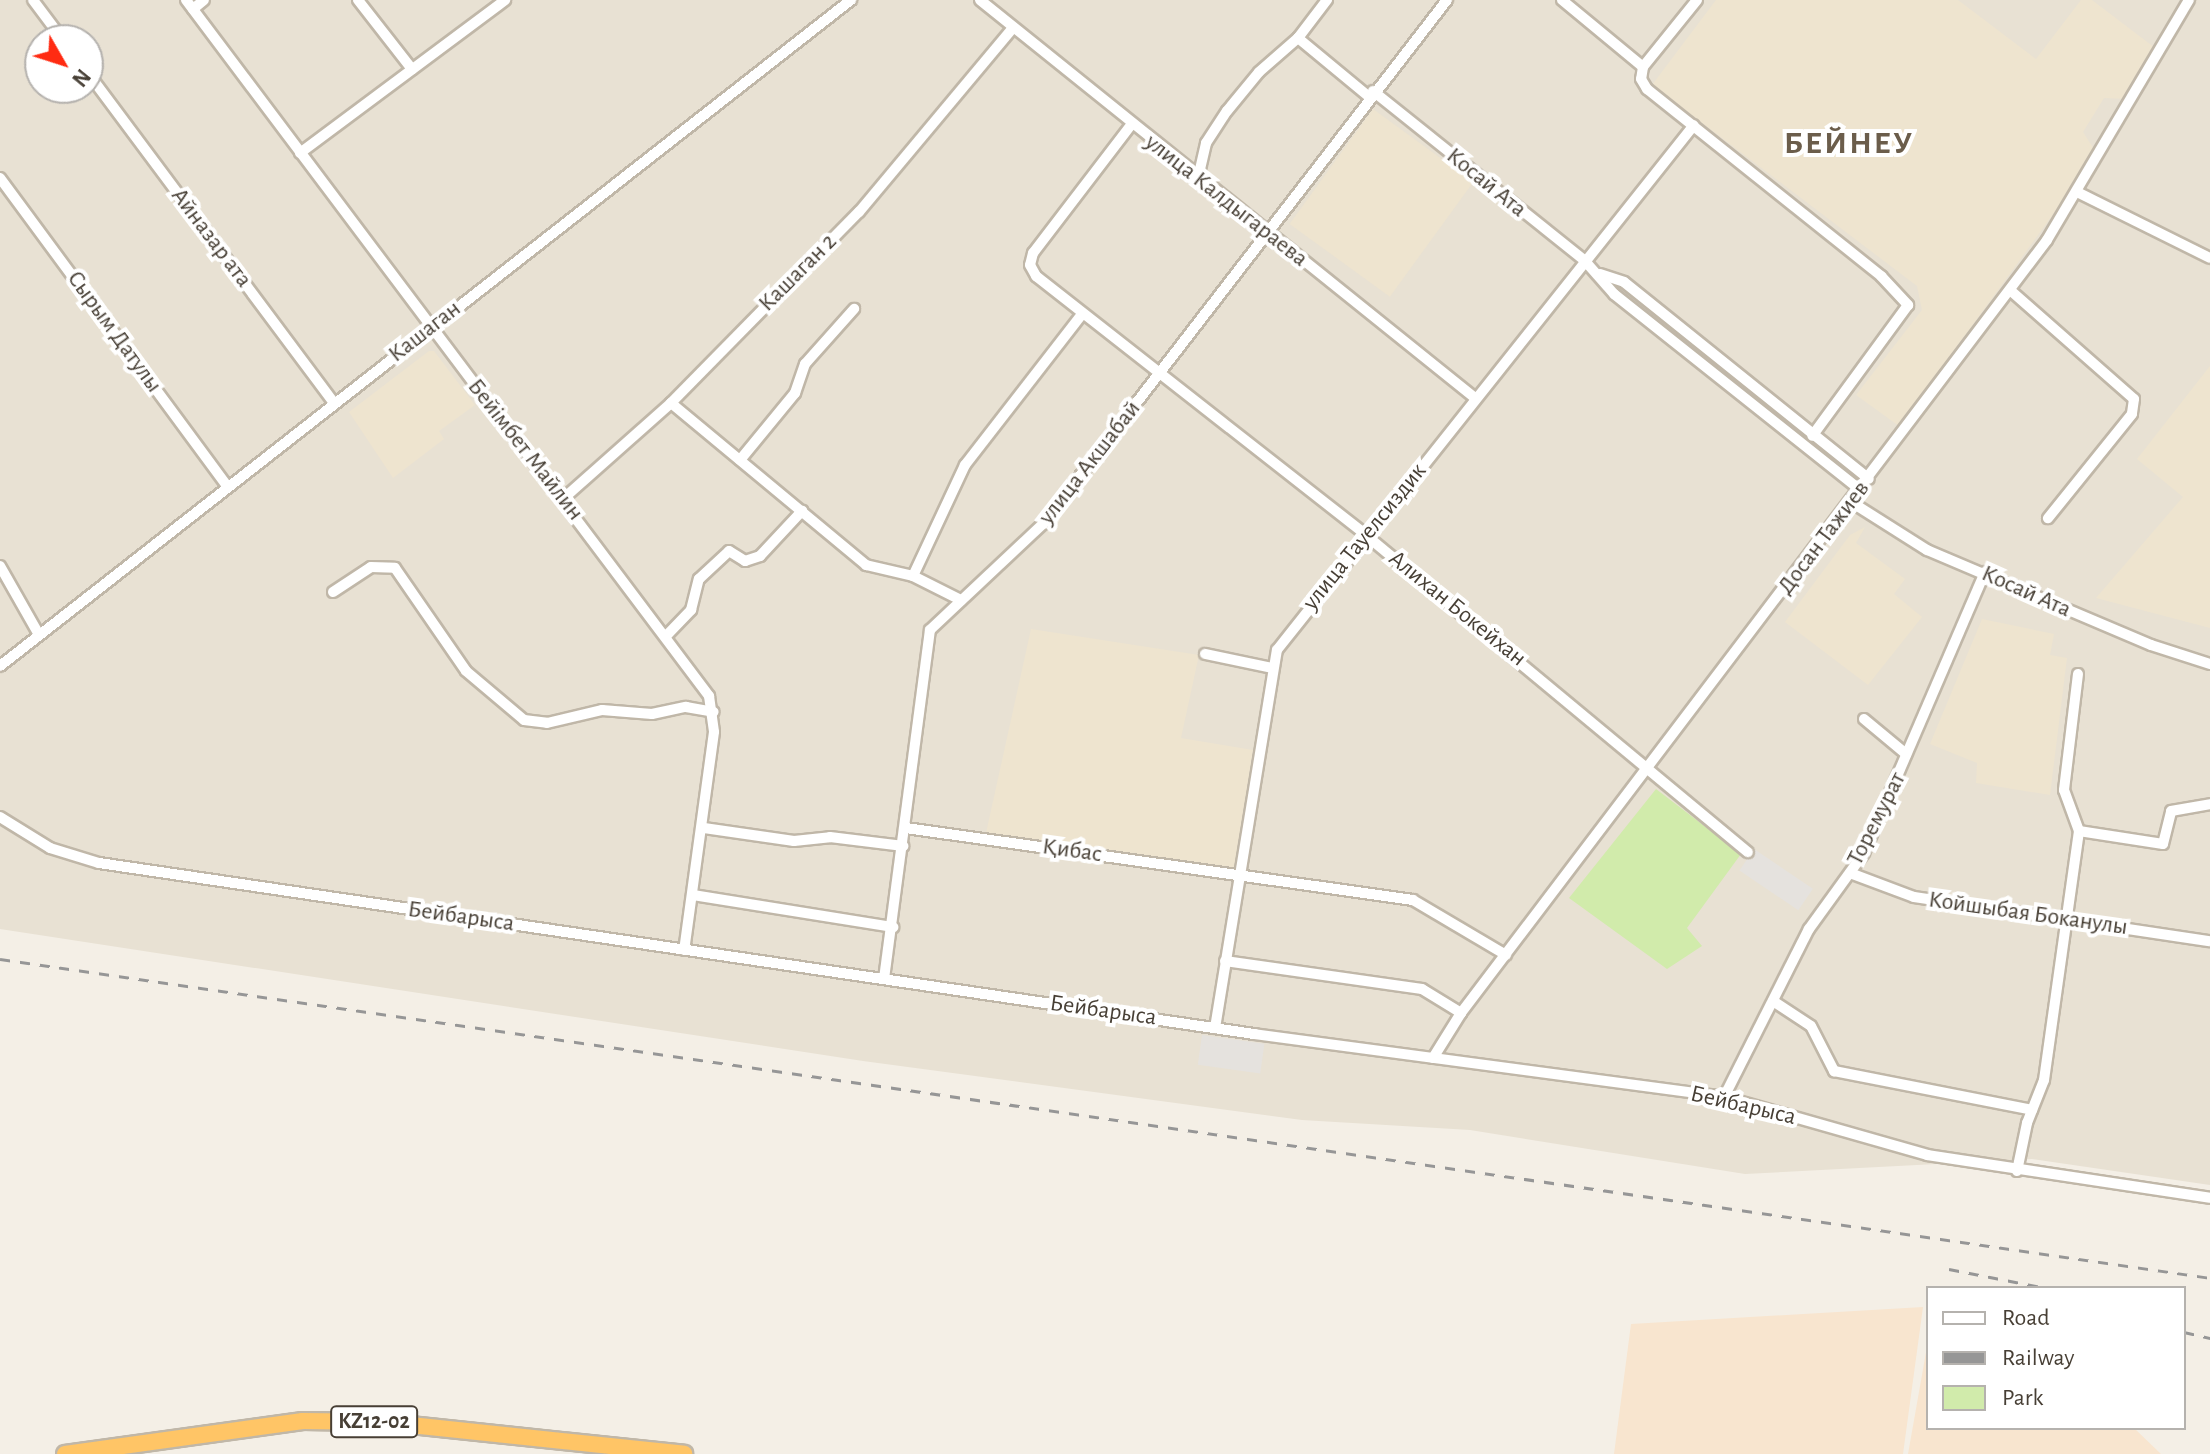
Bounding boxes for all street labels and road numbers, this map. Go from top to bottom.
street label: улица Калдыгараева [1139,128,1313,274]
street label: Косай Ата [1440,142,1532,224]
street label: Айназар ата [164,183,258,293]
street label: Кашаган 2 [753,228,843,318]
street label: Сырым Датулы [60,266,168,398]
street label: Кашаган [383,295,467,369]
street label: Бейімбет Майлин [461,373,589,527]
street label: улица Акшабай [1033,395,1147,531]
street label: улица Тауелсиздик [1297,458,1433,616]
street label: Досан Тажиев [1772,475,1876,601]
street label: Алихан Бокейхан [1382,545,1532,673]
street label: Косай Ата [1977,560,2075,624]
street label: Торемурат [1841,768,1913,870]
street label: Қибас [1040,833,1104,869]
street label: Койшыбая Боканулы [1927,886,2129,942]
street label: Бейбарыса [406,895,516,939]
street label: Бейбарыса [1048,989,1158,1033]
street label: Бейбарыса [1687,1080,1799,1132]
road number: KZ12-02 [330,1404,418,1440]

